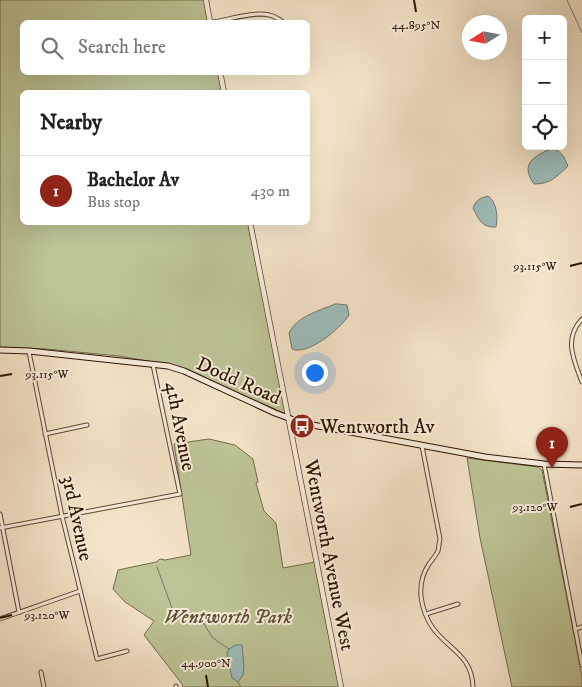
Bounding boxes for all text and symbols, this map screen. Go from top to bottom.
north arrow [462,15,507,60]
map controls [522,15,567,150]
button: + [522,15,567,60]
text: 44.895°N [392,18,440,33]
search box [20,20,310,75]
icon: search [38,34,66,62]
text: Search here [78,36,166,59]
button: − [522,60,567,105]
button: locate [522,105,567,150]
text: Nearby [40,110,102,136]
text: Bachelor Av [87,169,179,192]
text: 1 [53,181,59,201]
text: 430 m [251,181,290,201]
text: Bus stop [87,192,140,212]
text: 93.115°W [513,259,557,274]
street label: Dodd Road [192,352,285,411]
your location [302,360,328,386]
text: 93.115°W [25,367,69,382]
street label: 4th Avenue [159,380,200,473]
bus stop icon: Wentworth Av [289,413,315,439]
place label: Wentworth Av [319,415,435,440]
pin: 1 [536,427,568,468]
street label: Wentworth Avenue West [298,457,359,653]
street label: 3rd Avenue [55,473,98,563]
text: 93.120°W [512,500,558,515]
park label: Wentworth Park [164,605,293,630]
text: 93.120°W [24,608,70,623]
text: 44.900°N [181,656,231,671]

